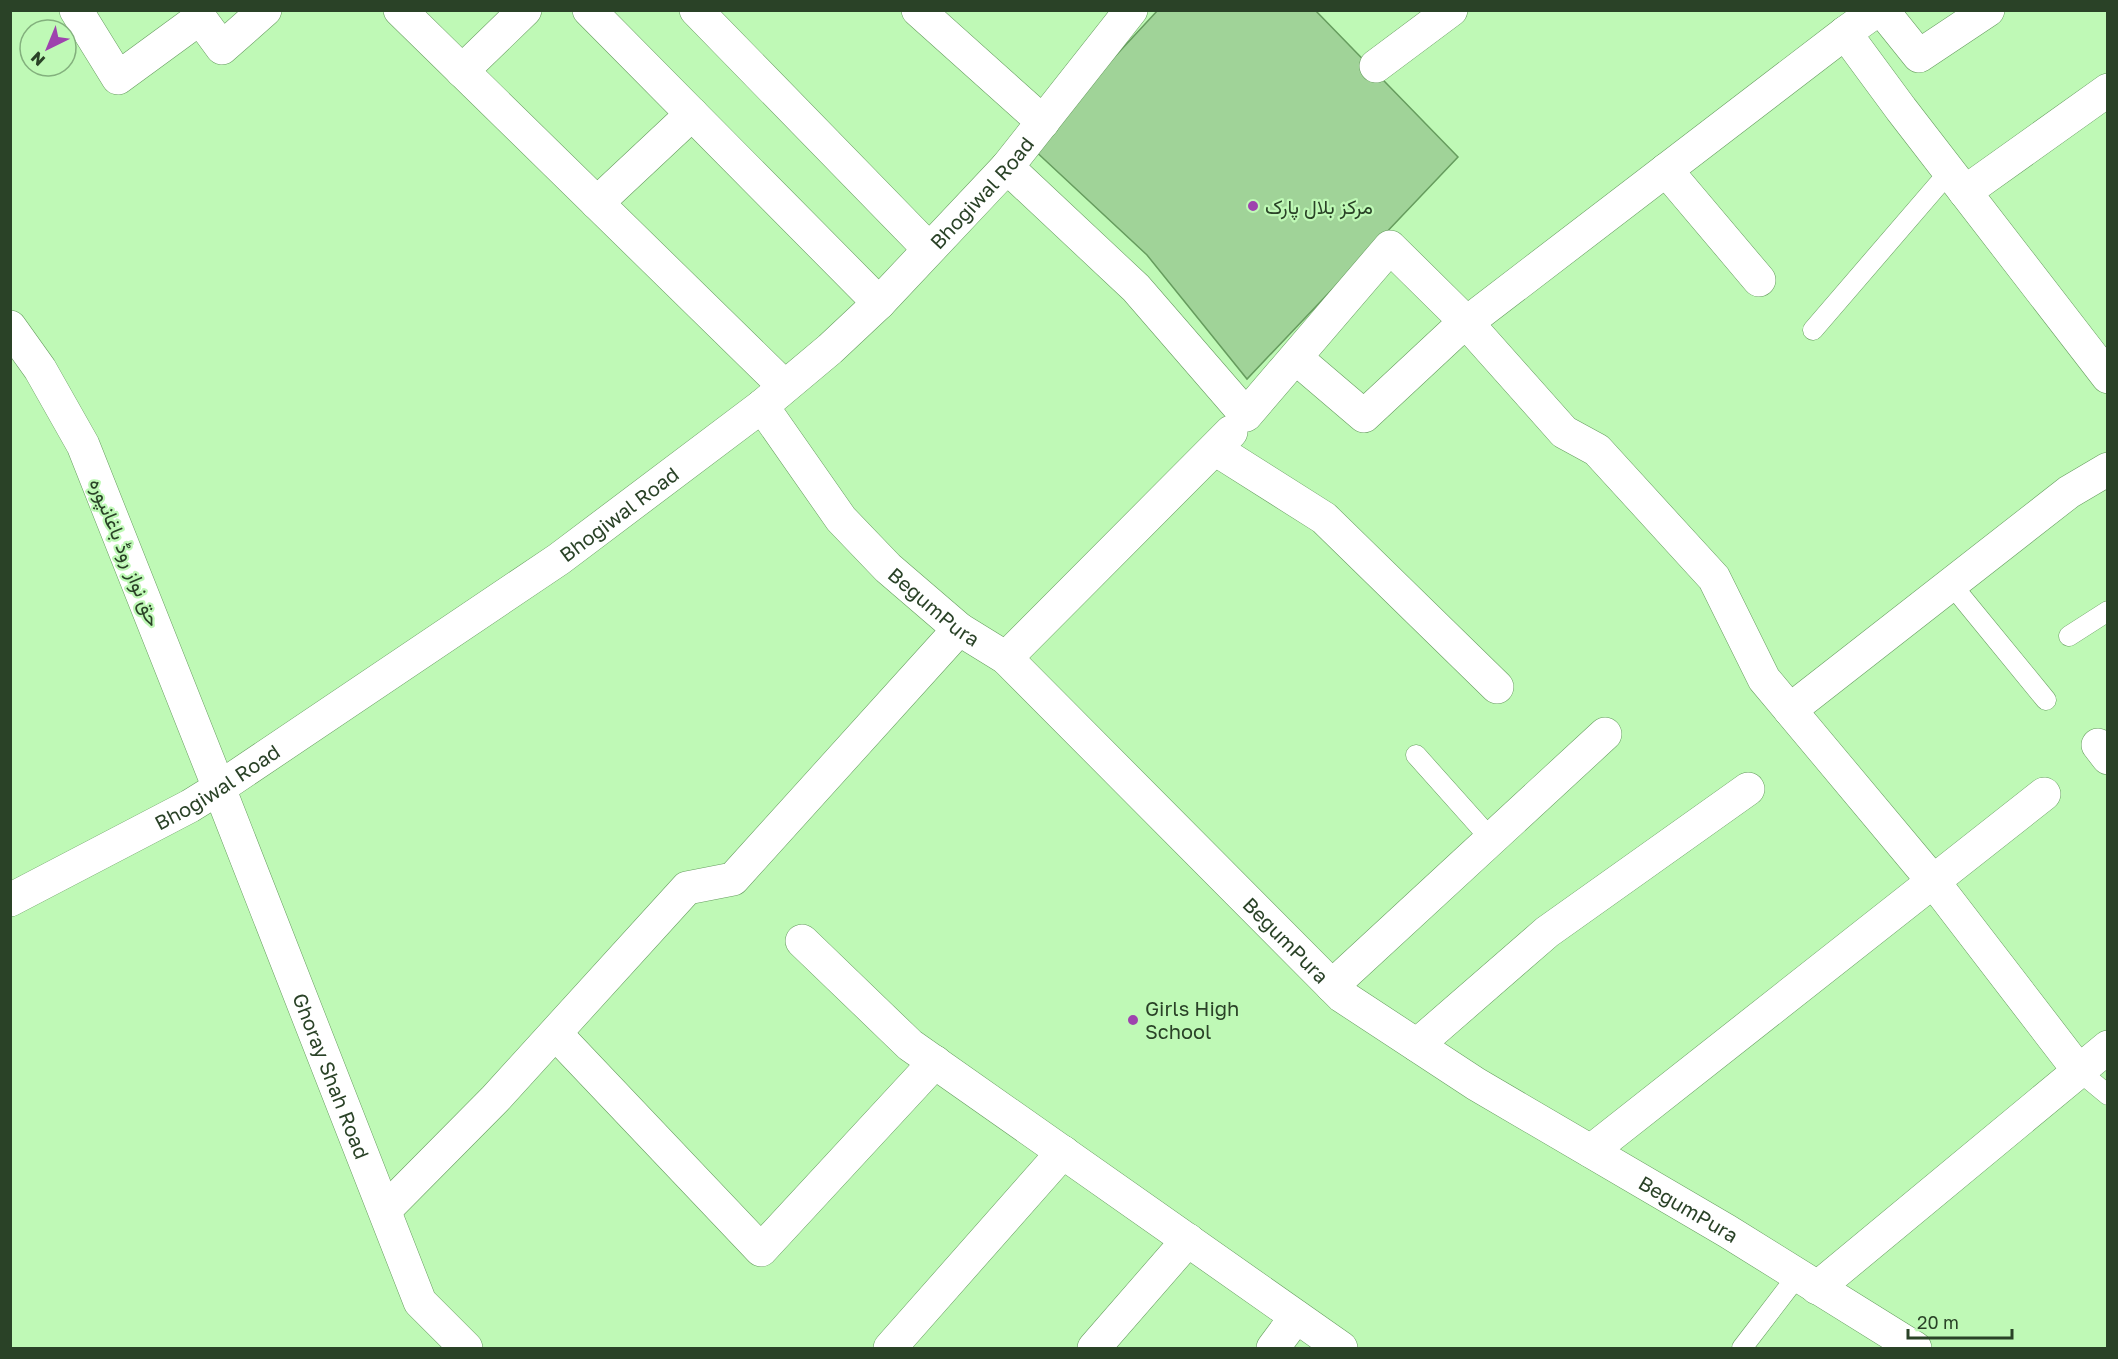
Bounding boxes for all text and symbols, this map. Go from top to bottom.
north arrow [18,18,78,78]
text: N [26,48,49,70]
street label: Bhogiwal Road [925,132,1038,254]
place label: مرکز بلال پارک [1265,194,1373,221]
marker: مرکز بلال پارک [1246,199,1260,213]
street label: Bhogiwal Road [554,461,683,567]
street label: حق نواز روڈ باغانپورہ [83,474,167,631]
street label: BegumPura [884,562,984,651]
street label: Bhogiwal Road [150,739,284,834]
street label: BegumPura [1238,892,1334,988]
street label: Ghoray Shah Road [288,989,375,1162]
place label: Girls High School [1145,996,1239,1043]
marker: Girls High School [1126,1013,1140,1027]
street label: BegumPura [1635,1170,1743,1247]
scale bar [1908,1302,2012,1340]
text: 20 m [1917,1311,1959,1333]

